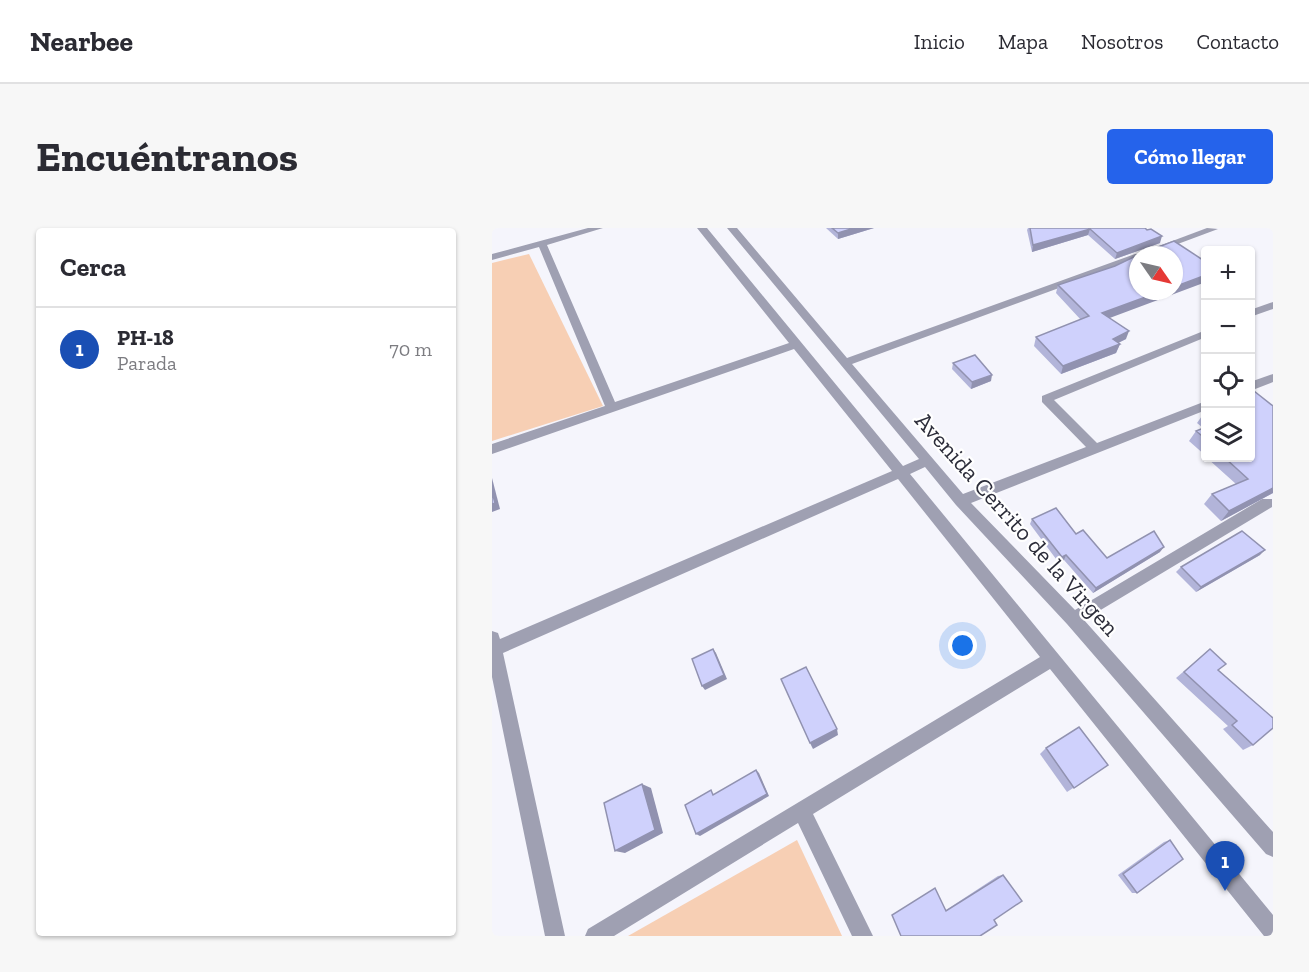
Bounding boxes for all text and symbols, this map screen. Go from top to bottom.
text: Nearbee [30,25,133,58]
text: Inicio [914,29,965,54]
text: Mapa [998,29,1048,54]
text: Nosotros [1081,29,1163,54]
text: Contacto [1196,29,1279,54]
button: Cómo llegar [1107,129,1273,184]
text: Encuéntranos [36,131,298,182]
north arrow [1129,246,1183,300]
map controls [1201,246,1255,462]
button: + [1201,246,1255,300]
text: Cerca [60,251,126,283]
button: − [1201,300,1255,354]
text: PH-18 [117,324,174,351]
text: 1 [75,337,84,361]
text: 70 m [389,337,432,361]
text: Parada [117,351,177,375]
button: locate [1201,354,1255,408]
street label: Avenida Cerrito de la Virgen [909,406,1126,642]
button: layers [1201,408,1255,462]
your location [948,631,977,660]
pin: 1 [1206,842,1244,891]

